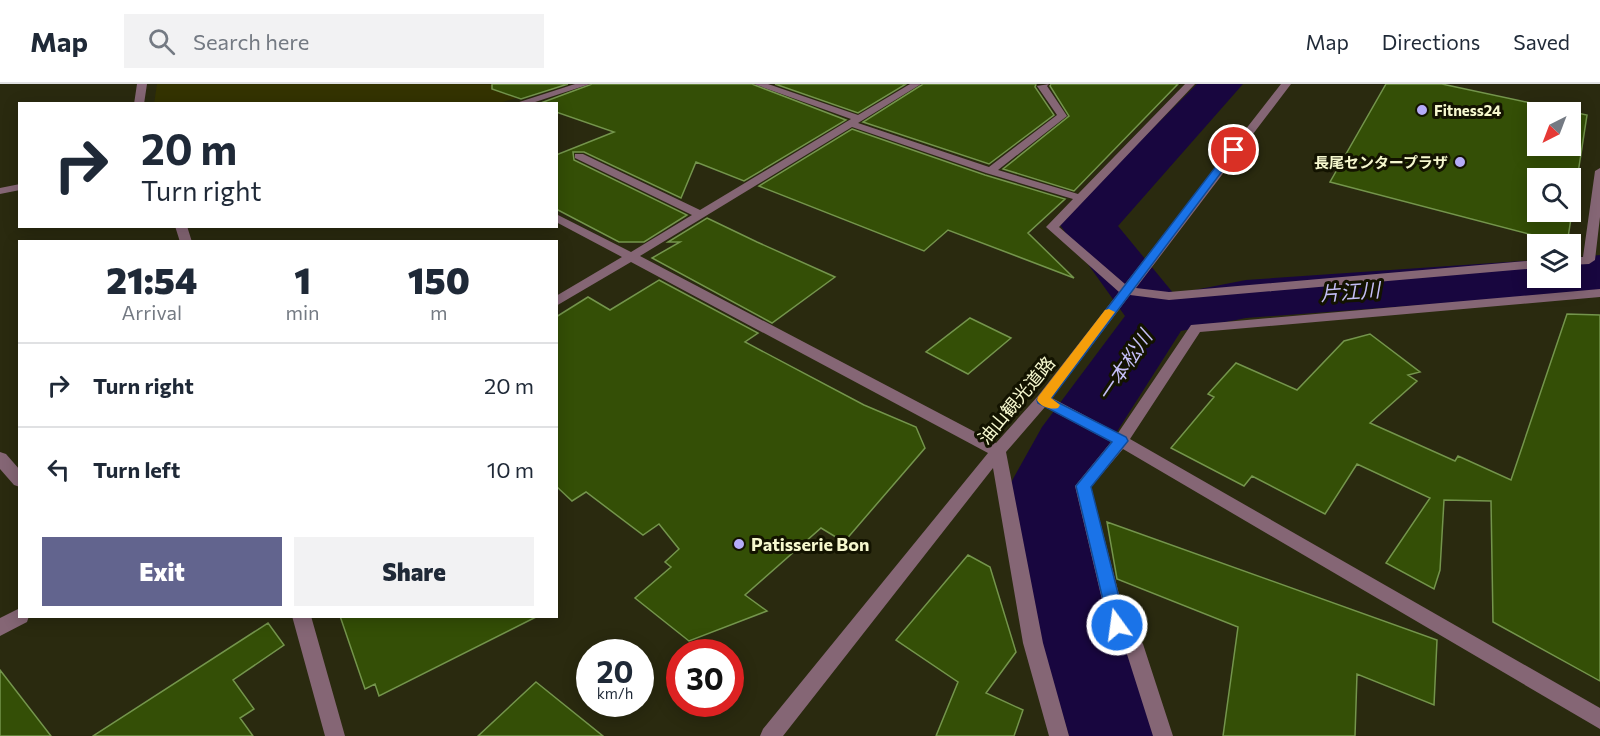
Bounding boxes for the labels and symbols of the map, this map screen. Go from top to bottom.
place label: Fitness24 [1434,101,1501,119]
north arrow [1527,102,1581,156]
marker: Fitness24 [1415,103,1429,117]
pin [1208,124,1259,175]
place label: 長尾センタープラザ [1314,153,1448,171]
marker: 長尾センタープラザ [1453,155,1467,169]
water label: 片江川 [1319,277,1383,305]
water label: 一本松川 [1092,323,1157,405]
street label: 油山観光道路 [973,352,1059,448]
place label: Patisserie Bon [751,533,869,555]
marker: Patisserie Bon [732,537,746,551]
position arrow [1085,593,1149,657]
speed limit sign: 30 [666,639,744,717]

